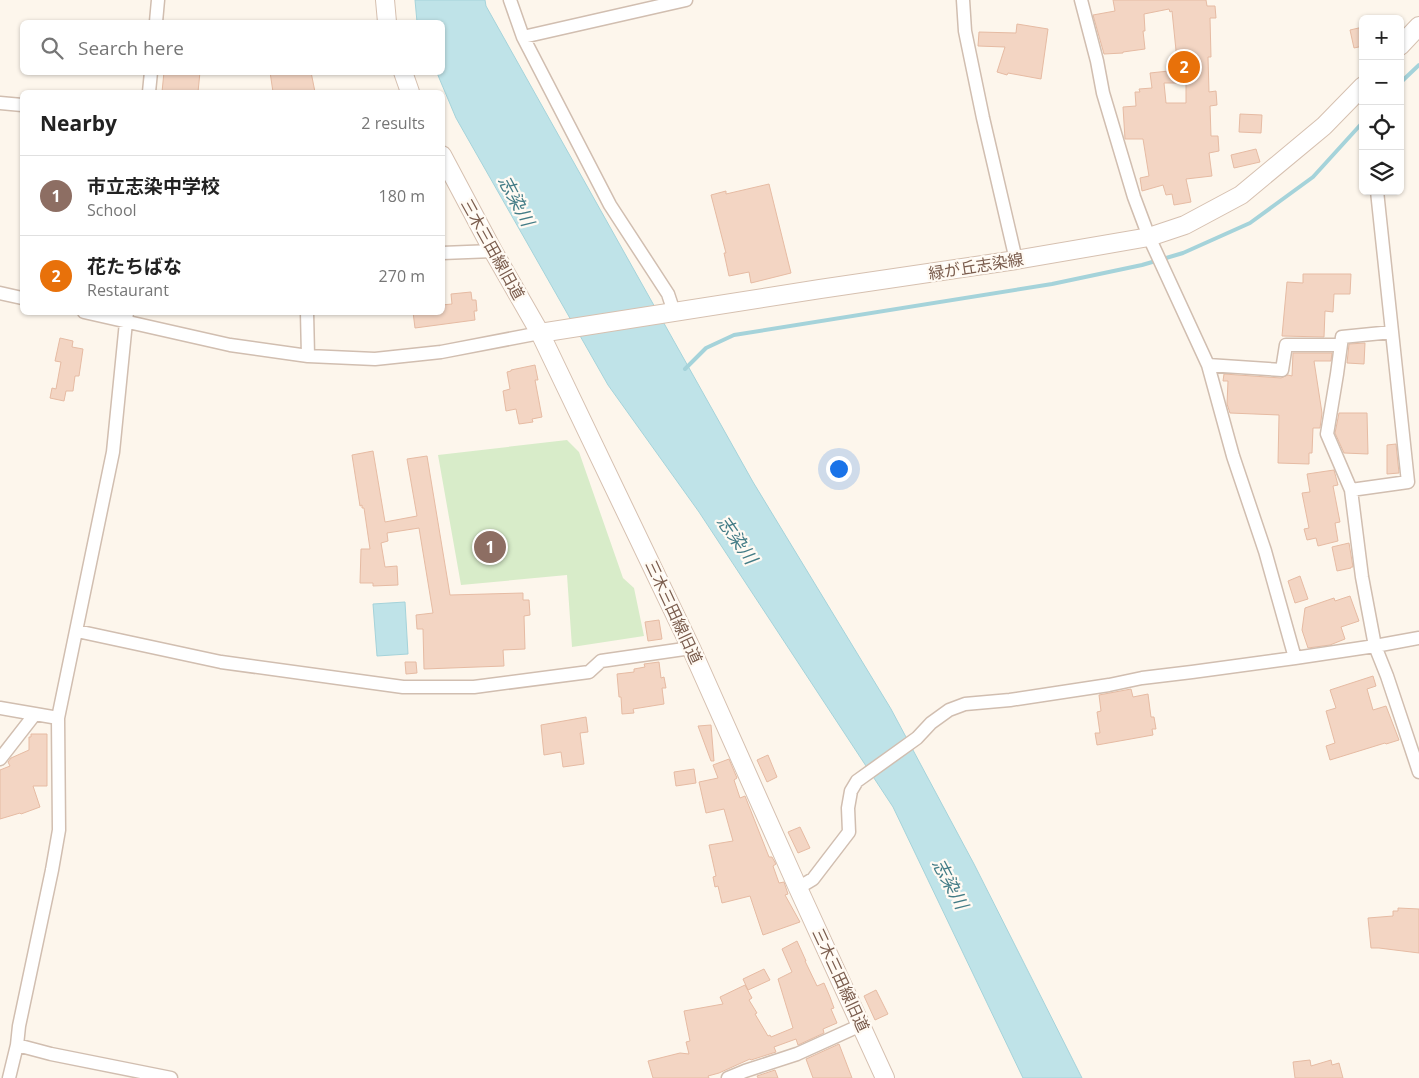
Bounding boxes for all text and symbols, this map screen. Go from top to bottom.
map controls [1359,15,1404,195]
button: + [1359,15,1404,60]
search box [20,20,445,75]
icon: search [38,34,66,62]
text: Search here [78,35,184,61]
pin: 2 [1168,48,1200,86]
button: − [1359,60,1404,105]
button: locate [1359,105,1404,150]
text: Nearby [40,109,117,137]
text: 2 results [361,112,425,134]
button: layers [1359,150,1404,195]
water label: 志染川 [494,171,541,232]
text: 市立志染中学校 [87,173,220,199]
text: 1 [51,185,61,207]
text: 180 m [379,185,425,207]
street label: 三木三田線旧道 [456,195,530,303]
text: School [87,199,137,221]
street label: 緑が丘志染線 [927,248,1025,284]
text: 花たちばな [87,253,182,279]
text: 2 [51,265,61,287]
text: 270 m [379,265,425,287]
text: Restaurant [87,279,169,301]
your location [826,456,852,482]
water label: 志染川 [713,510,764,570]
pin: 1 [474,528,506,566]
street label: 三木三田線旧道 [640,557,708,667]
water label: 志染川 [928,854,975,915]
street label: 三木三田線旧道 [807,925,875,1035]

